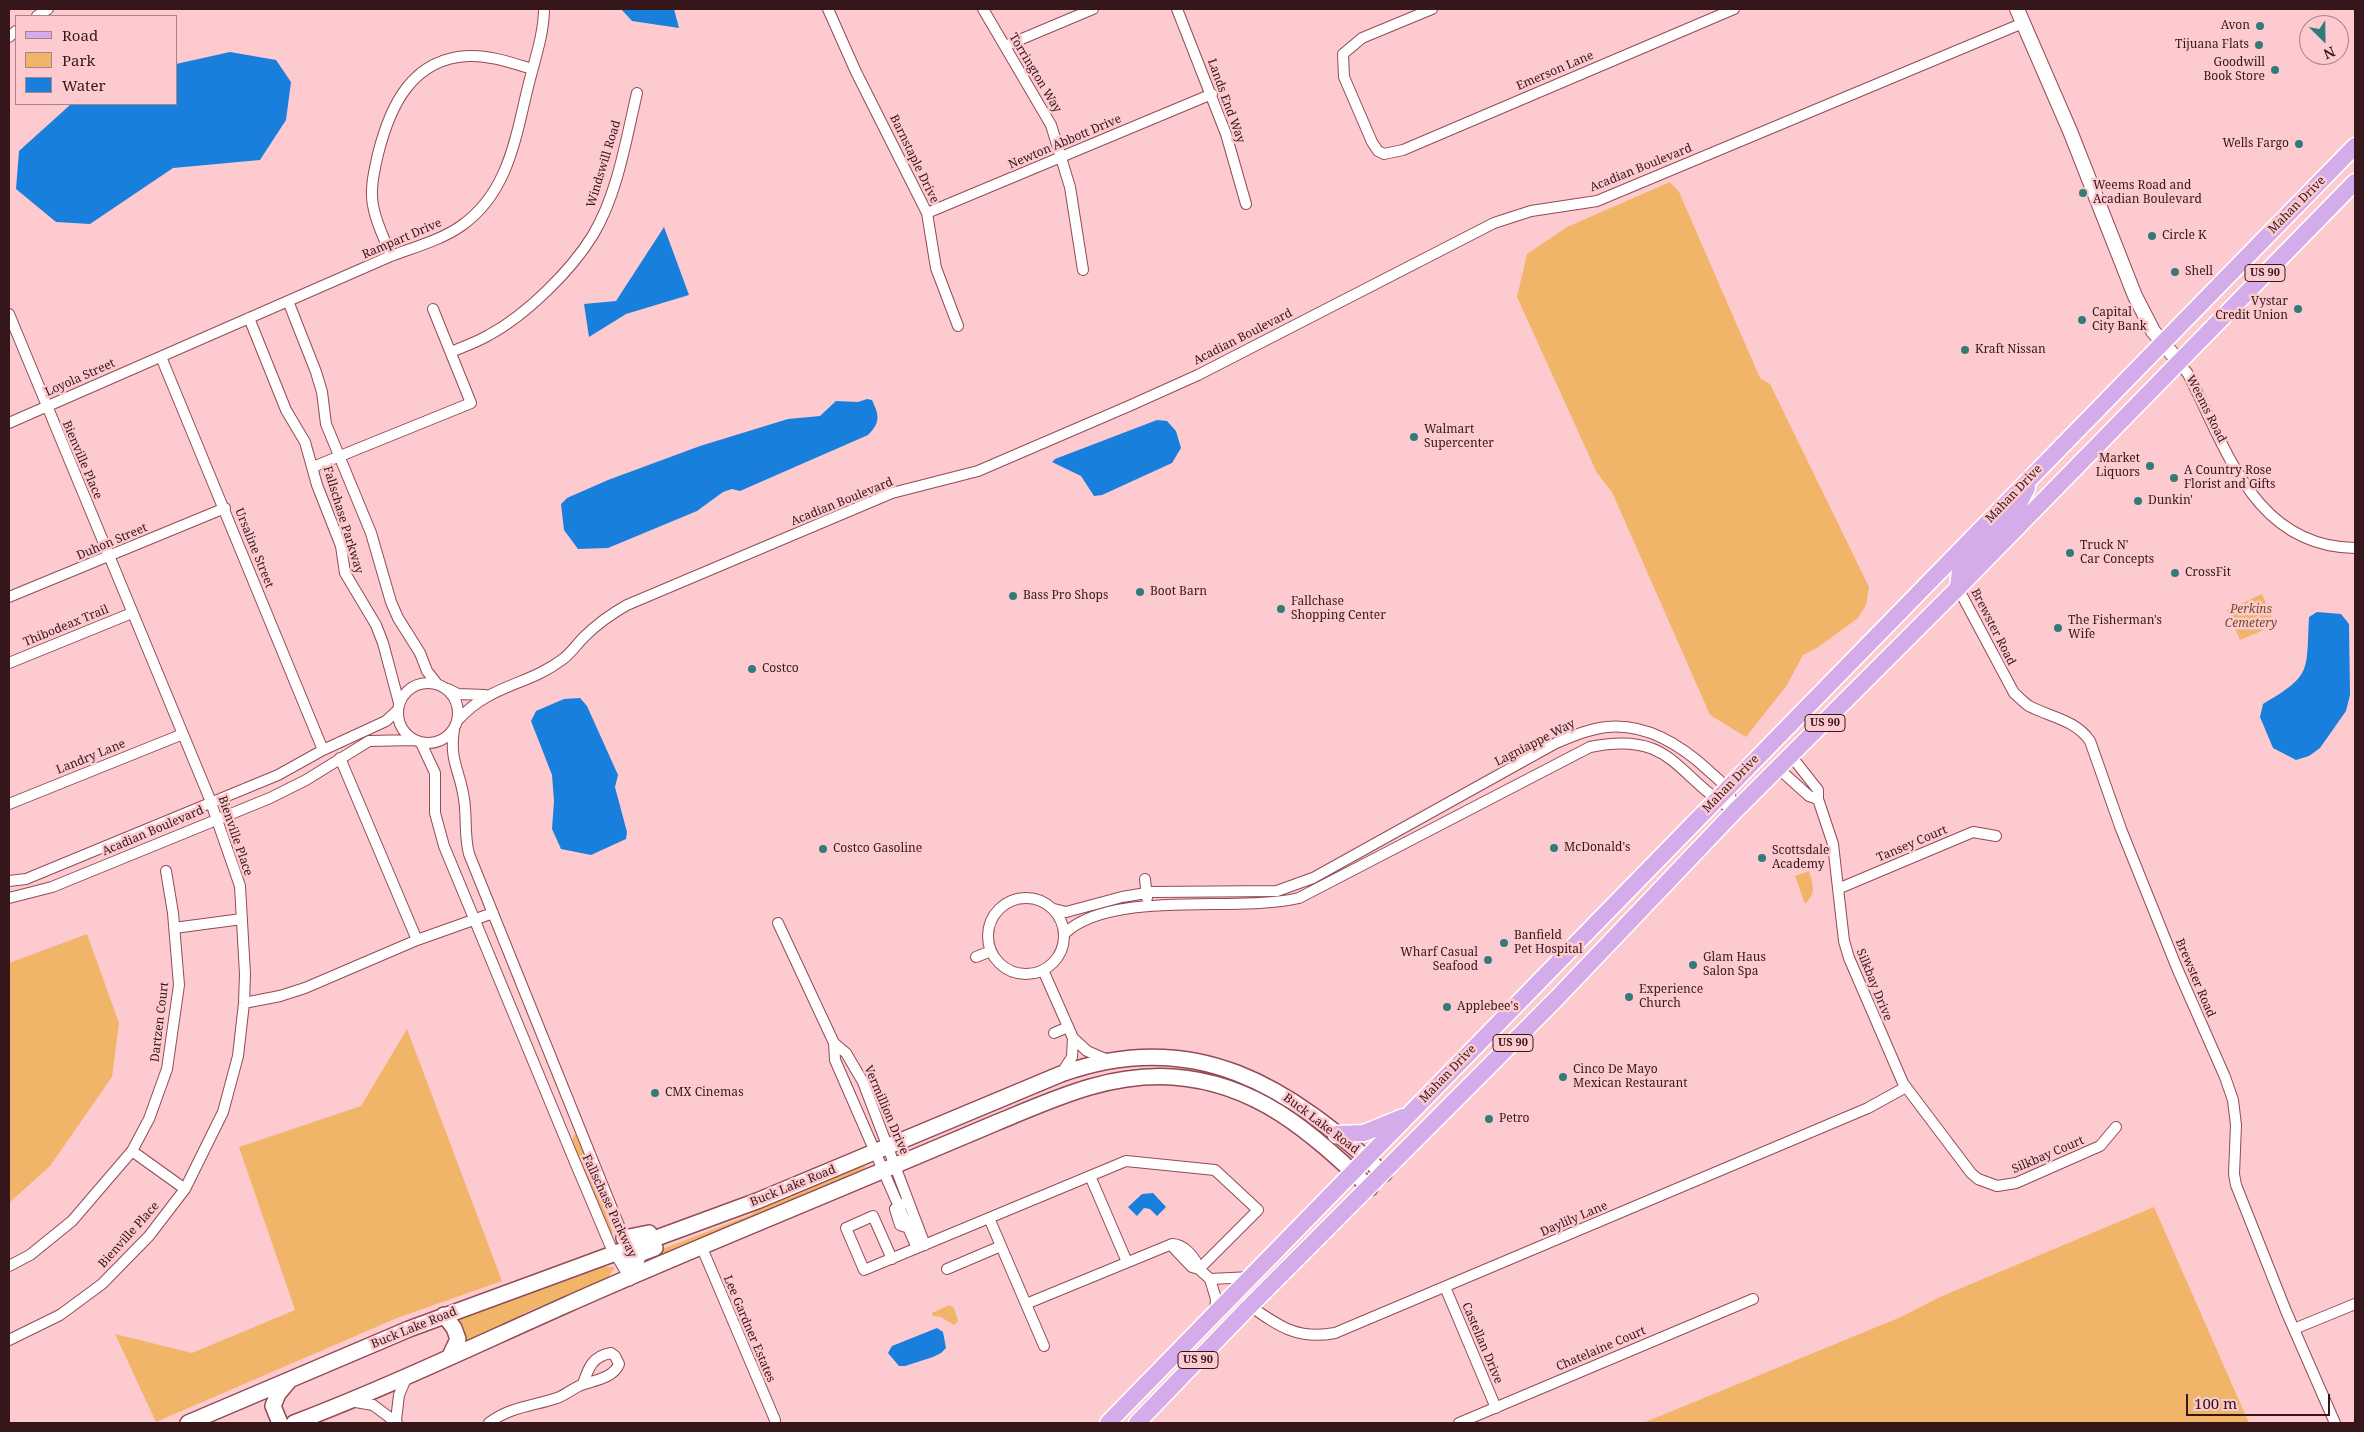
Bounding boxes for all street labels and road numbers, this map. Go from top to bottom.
street label: Torrington Way [1006,31,1064,115]
street label: Emerson Lane [1514,48,1596,94]
street label: Lands End Way [1204,57,1248,145]
street label: Barnstaple Drive [886,112,942,206]
street label: Newton Abbott Drive [1006,112,1124,172]
street label: Windswill Road [584,119,624,209]
street label: Acadian Boulevard [1588,141,1694,195]
street label: Mahan Drive [2265,173,2329,237]
street label: Rampart Drive [360,216,444,262]
road number: US 90 [2245,264,2285,282]
street label: Acadian Boulevard [1191,306,1295,368]
street label: Loyola Street [43,356,117,400]
street label: Weems Road [2183,373,2229,445]
street label: Bienville Place [59,419,105,501]
street label: Mahan Drive [1983,462,2045,526]
street label: Fallschase Parkway [320,464,366,576]
street label: Acadian Boulevard [789,475,895,529]
street label: Ursaline Street [231,506,277,590]
street label: Duhon Street [75,521,149,563]
street label: Brewster Road [1968,586,2018,668]
street label: Thibodeax Trail [21,602,111,650]
road number: US 90 [1805,714,1845,731]
street label: Lagniappe Way [1492,717,1578,769]
street label: Landry Lane [54,737,128,777]
street label: Mahan Drive [1700,752,1762,816]
street label: Bienville Place [215,794,255,878]
street label: Acadian Boulevard [100,803,206,859]
street label: Tansey Court [1875,823,1949,865]
street label: Brewster Road [2172,937,2218,1019]
street label: Silkbay Drive [1853,947,1895,1023]
street label: Dartzen Court [148,981,172,1063]
road number: US 90 [1493,1034,1533,1052]
street label: Mahan Drive [1417,1042,1479,1106]
street label: Vermillion Drive [861,1063,911,1157]
street label: Buck Lake Road [1280,1091,1362,1157]
street label: Silkbay Court [2010,1133,2086,1177]
street label: Fallschase Parkway [579,1152,639,1260]
street label: Buck Lake Road [748,1162,838,1210]
street label: Daylily Lane [1538,1198,1610,1240]
street label: Bienville Place [96,1199,162,1271]
street label: Lee Gardner Estates [720,1273,778,1385]
street label: Castellan Drive [1458,1300,1506,1386]
street label: Buck Lake Road [369,1304,459,1352]
street label: Chatelaine Court [1554,1324,1648,1374]
road number: US 90 [1178,1352,1218,1368]

